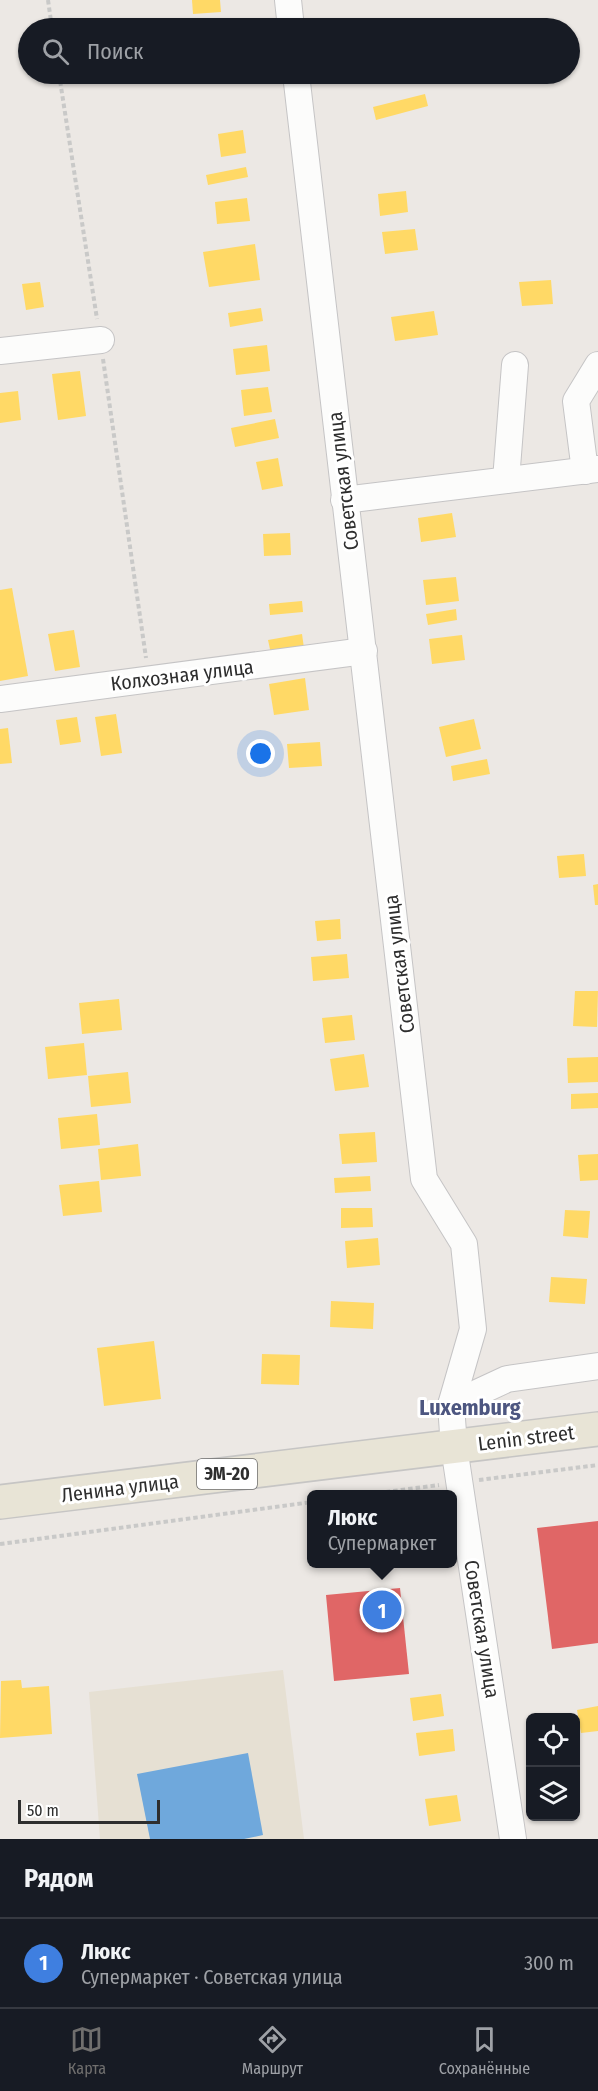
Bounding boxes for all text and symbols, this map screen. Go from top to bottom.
search box [18,18,580,84]
icon: search [39,35,72,68]
text: Поиск [87,38,143,65]
street label: Советская улица [323,410,363,552]
street label: Колхозная улица [109,654,255,696]
your location [246,739,275,768]
street label: Советская улица [379,893,419,1035]
district label: Luxemburg [419,1394,521,1421]
street label: Lenin street [476,1420,576,1456]
road number: ЭМ-20 [197,1459,257,1489]
street label: Ленина улица [60,1469,180,1507]
popup [307,1490,457,1568]
text: Люкс [328,1504,377,1531]
text: Супермаркет [328,1531,436,1555]
street label: Советская улица [459,1558,505,1700]
pin: 1 [362,1588,401,1632]
map controls [526,1713,580,1821]
button: locate [526,1713,580,1767]
button: layers [526,1767,580,1821]
scale bar [18,1797,160,1824]
text: 50 m [27,1801,59,1820]
text: Рядом [24,1863,93,1894]
text: Люкс [81,1938,131,1965]
text: 1 [39,1951,48,1975]
text: 300 m [524,1951,574,1975]
text: Супермаркет · Советская улица [81,1965,343,1989]
tab: Карта [68,2023,106,2078]
tab: Маршрут [242,2023,303,2078]
tab: Сохранённые [439,2023,530,2078]

